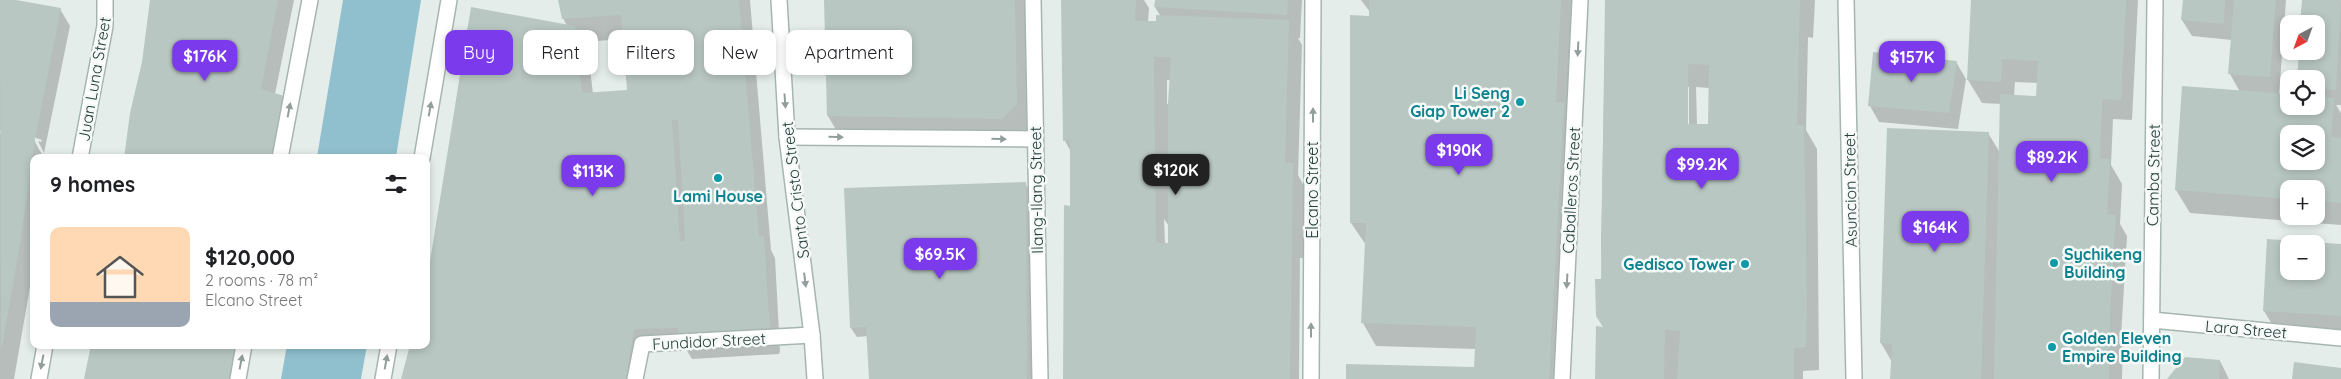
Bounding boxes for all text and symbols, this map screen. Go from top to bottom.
street label: Juan Luna Street [73,15,115,143]
north arrow [2280,15,2325,60]
map controls [2280,15,2325,280]
chip: Buy [445,30,513,75]
chip: Rent [523,30,598,75]
chip: Filters [608,30,694,75]
chip: New [704,30,776,75]
chip: Apartment [786,30,912,75]
pin: $176K [170,39,240,82]
one-way arrow [1574,41,1582,57]
pin: $157K [1877,41,1947,83]
text: $176K [183,46,227,66]
text: $157K [1890,47,1934,67]
button: locate [2280,70,2325,115]
place label: Li Seng Giap Tower 2 [1410,83,1510,121]
one-way arrow [782,93,790,109]
marker: Li Seng Giap Tower 2 [1514,96,1526,108]
one-way arrow [285,101,293,117]
one-way arrow [427,101,435,117]
one-way arrow [1309,107,1317,123]
street label: Santo Cristo Street [777,120,813,260]
street label: Camba Street [2142,124,2164,226]
button: layers [2280,125,2325,170]
street label: Ilang-Ilang Street [1025,126,1047,254]
street label: Caballeros Street [1558,126,1584,254]
street label: Asuncion Street [1839,132,1861,248]
one-way arrow [828,133,844,141]
pin: $190K [1424,134,1494,176]
one-way arrow [991,135,1007,143]
text: $190K [1436,140,1482,160]
pin: $89.2K [2011,140,2093,183]
street label: Elcano Street [1302,141,1322,239]
text: $89.2K [2027,147,2077,167]
pin: $99.2K [1661,148,1743,190]
pin: $113K [558,154,628,197]
pin: $120K [1141,154,1211,196]
text: $99.2K [1677,154,1727,174]
text: $120K [1153,160,1199,180]
text: $113K [572,161,614,181]
icon: filters [382,170,410,198]
text: 9 homes [50,171,135,197]
marker: Lami House [712,172,724,184]
button: + [2280,180,2325,225]
place label: Lami House [673,186,763,206]
pin: $164K [1900,210,1970,253]
text: $164K [1913,217,1957,237]
button: − [2280,235,2325,280]
pin: $69.5K [899,238,981,280]
text: $120,000 [205,244,295,270]
text: $69.5K [915,244,965,264]
place label: Sychikeng Building [2064,244,2142,282]
icon: home [90,247,150,307]
place label: Gedisco Tower [1623,254,1735,274]
marker: Sychikeng Building [2048,257,2060,269]
marker: Gedisco Tower [1739,258,1751,270]
text: 2 rooms · 78 m² [205,270,318,290]
one-way arrow [801,272,809,288]
one-way arrow [1562,273,1570,289]
text: Elcano Street [205,290,303,310]
street label: Lara Street [2204,315,2288,343]
one-way arrow [1307,322,1315,338]
street label: Fundidor Street [652,328,766,354]
place label: Golden Eleven Empire Building [2062,328,2182,366]
marker: Golden Eleven Empire Building [2046,341,2058,353]
one-way arrow [38,354,46,370]
one-way arrow [237,354,245,370]
one-way arrow [382,354,390,370]

